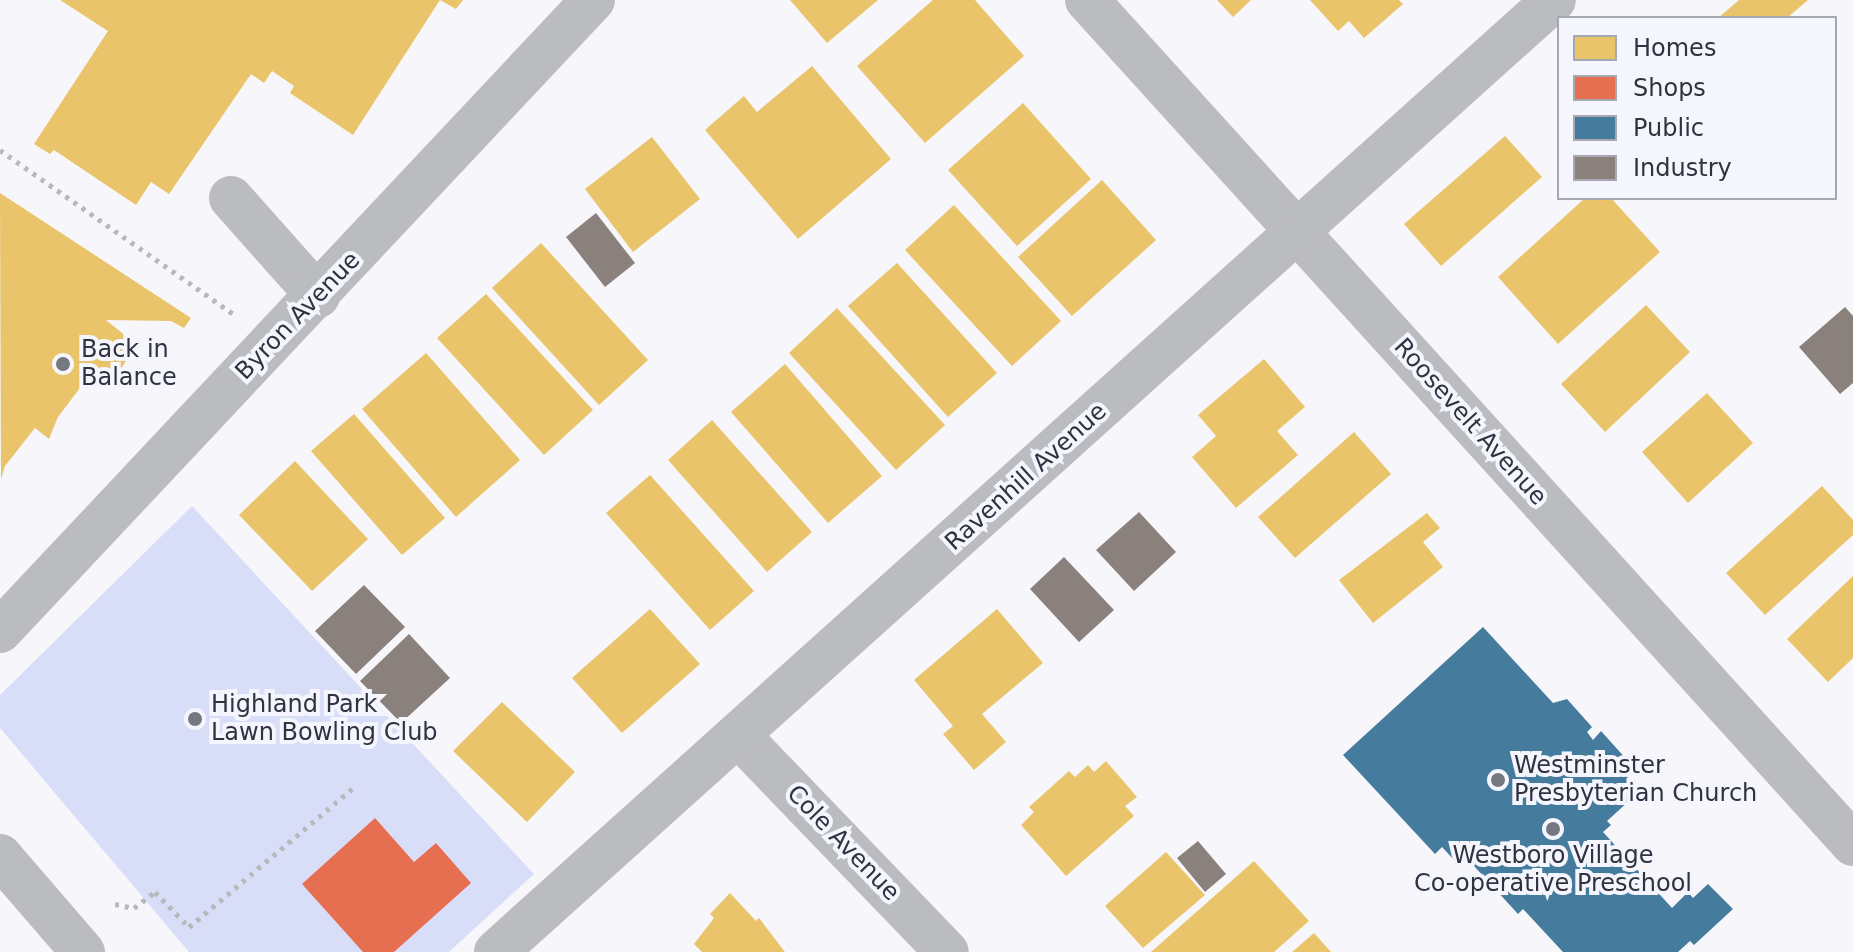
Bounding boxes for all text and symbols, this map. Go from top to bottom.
legend [1557,16,1837,200]
text: Homes [1633,34,1716,62]
text: Shops [1633,74,1706,102]
text: Public [1633,114,1704,142]
text: Industry [1633,154,1732,182]
street label: Byron Avenue [230,246,366,386]
street label: Roosevelt Avenue [1388,333,1552,511]
place label: Back in Balance [81,336,177,392]
marker: Back in Balance [52,353,74,375]
street label: Ravenhill Avenue [939,397,1113,557]
place label: Highland Park Lawn Bowling Club [211,691,438,747]
marker: Highland Park Lawn Bowling Club [186,710,204,728]
place label: Westminster Presbyterian Church [1514,752,1757,808]
marker: Westminster Presbyterian Church [1489,771,1507,789]
street label: Cole Avenue [781,779,905,907]
marker: Westboro Village Co-operative Preschool [1544,820,1562,838]
place label: Westboro Village Co-operative Preschool [1414,842,1692,898]

